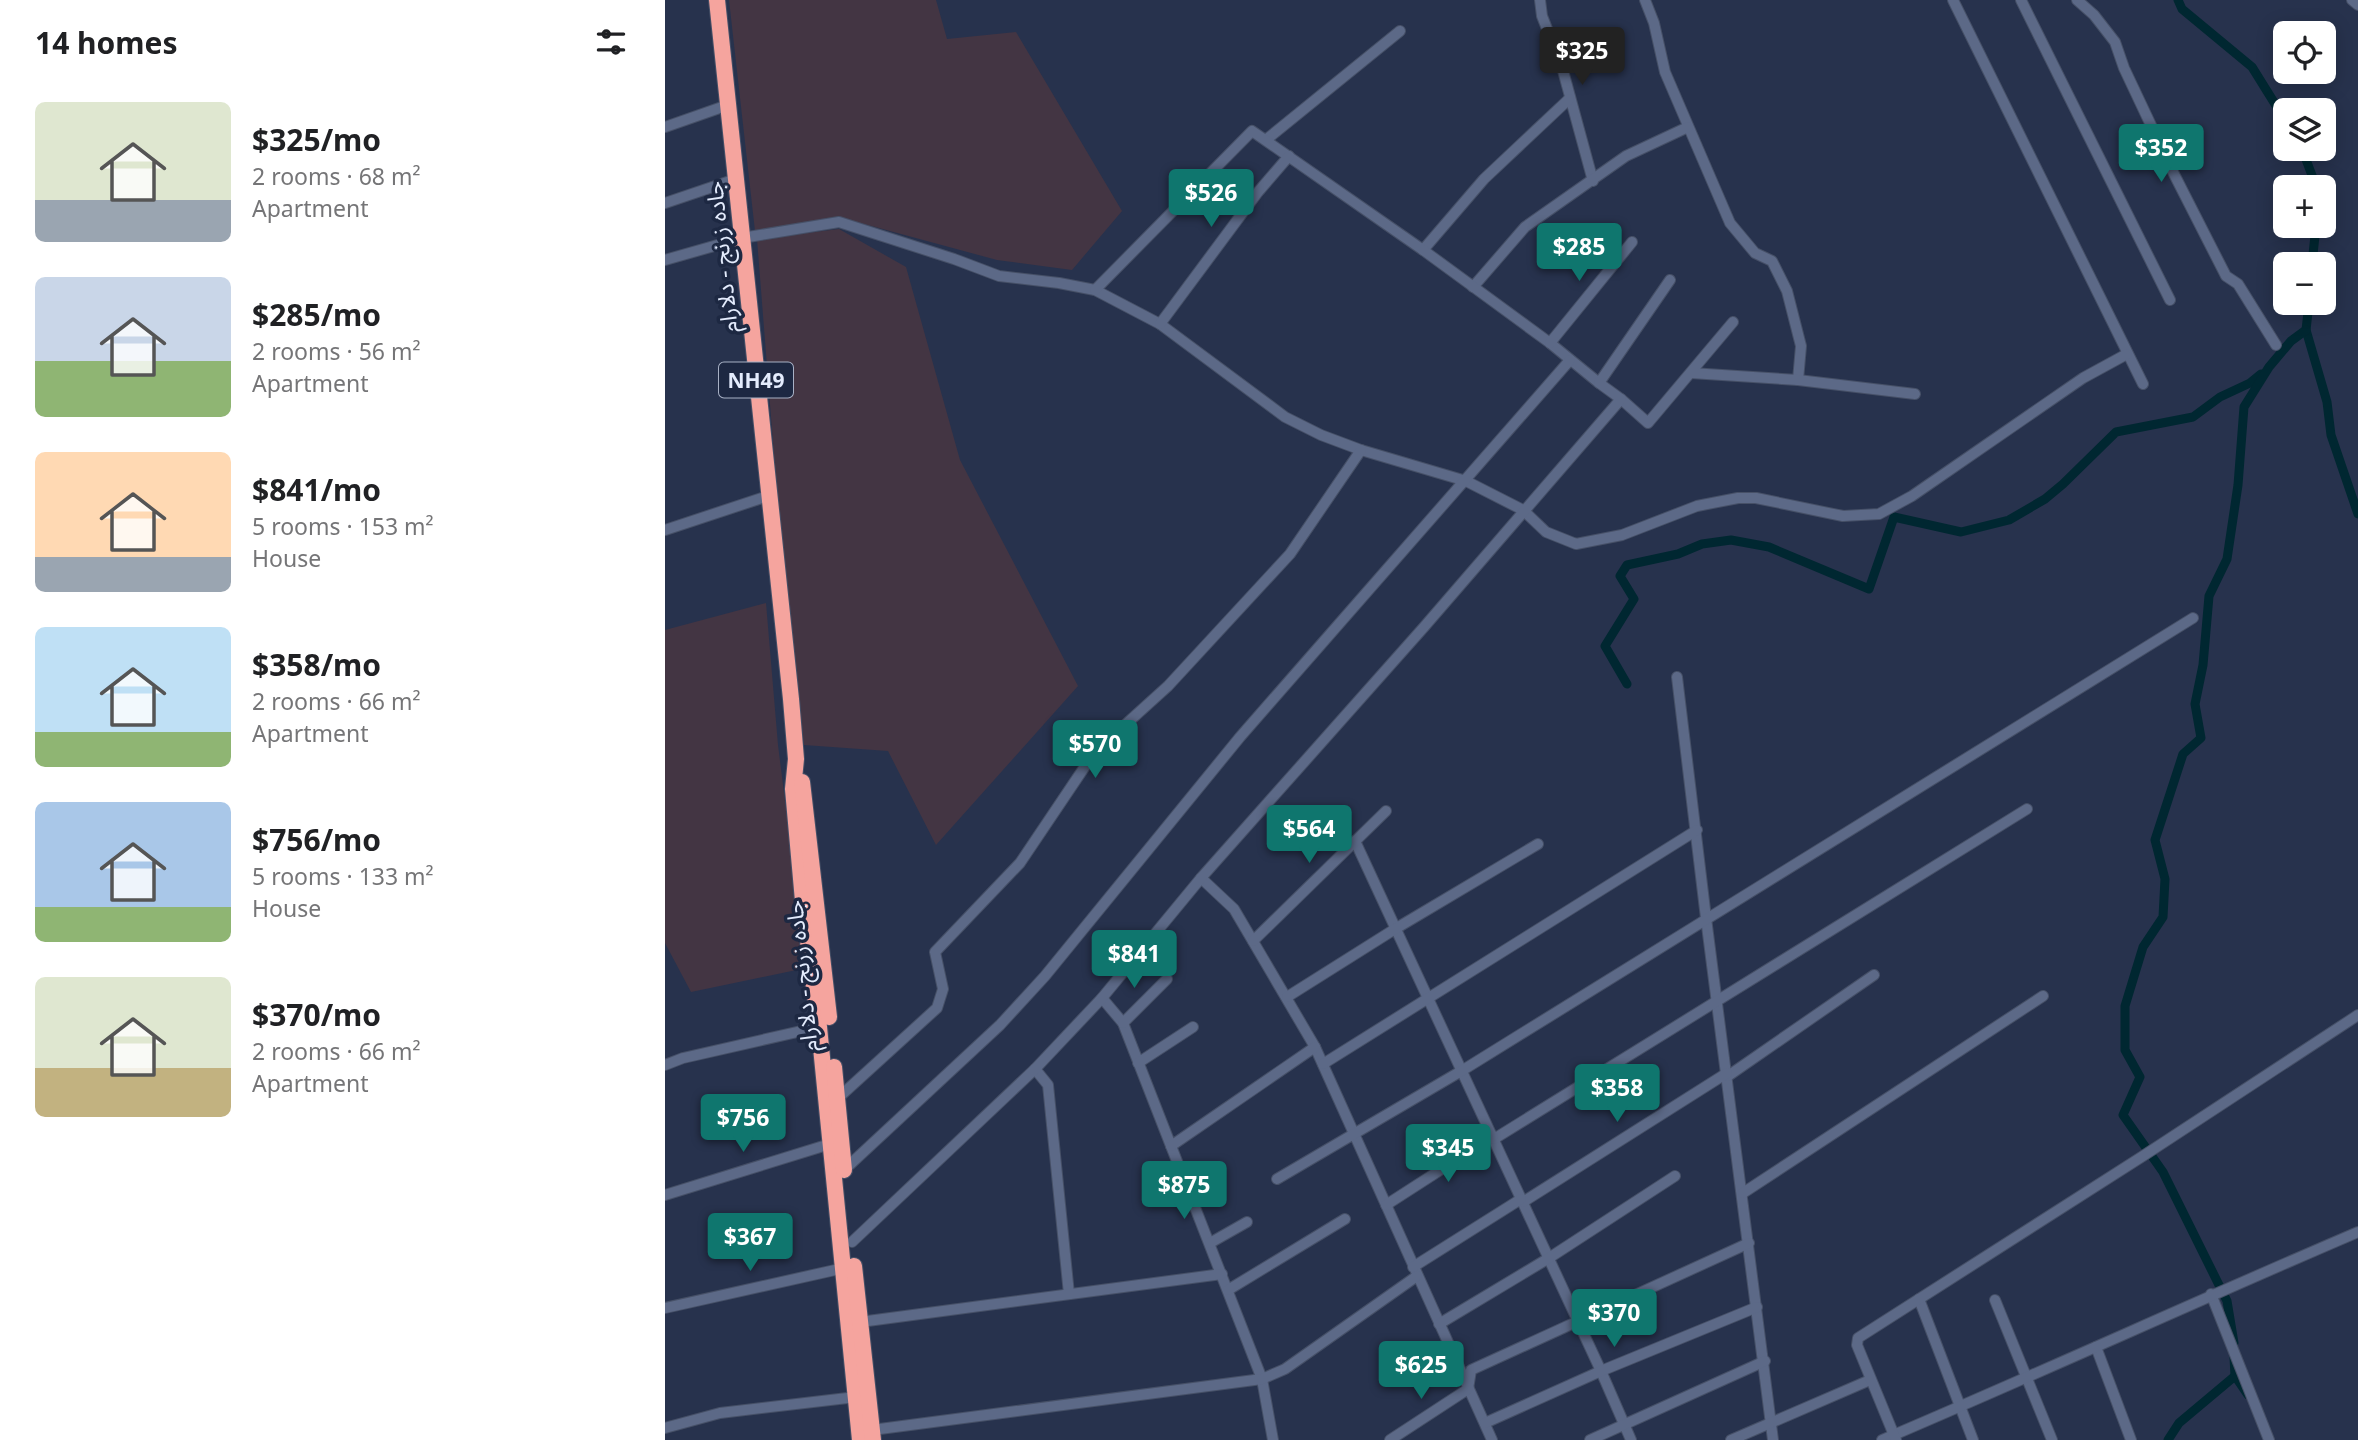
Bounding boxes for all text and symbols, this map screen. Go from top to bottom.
map controls [2273,21,2336,315]
button: locate [2273,21,2336,84]
text: 14 homes [35,22,178,63]
icon: filters [592,23,630,61]
pin: $325 [1541,28,1623,87]
text: $325 [1556,34,1608,66]
button: layers [2273,98,2336,161]
text: $325/mo [252,119,381,160]
pin: $352 [2120,124,2202,184]
icon: home [91,130,175,214]
text: $352 [2135,131,2187,163]
text: 2 rooms · 68 m² [252,160,421,192]
pin: $526 [1170,170,1252,229]
button: + [2273,175,2336,238]
text: $526 [1185,176,1237,208]
street label: جاده زرنج - دلارام [697,179,748,334]
text: Apartment [252,192,369,224]
pin: $285 [1538,224,1620,283]
text: $285 [1553,230,1605,262]
button: − [2273,252,2336,315]
text: $285/mo [252,294,381,335]
icon: home [91,305,175,389]
text: 2 rooms · 56 m² [252,335,421,367]
road number: NH49 [719,362,793,398]
text: Apartment [252,367,369,399]
text: $841/mo [252,469,381,510]
icon: home [91,480,175,564]
text: 5 rooms · 153 m² [252,510,434,542]
text: House [252,542,321,574]
text: $358/mo [252,644,381,685]
icon: home [91,655,175,739]
text: 2 rooms · 66 m² [252,685,421,717]
text: Apartment [252,717,369,749]
pin: $570 [1054,720,1136,780]
text: $570 [1069,727,1121,759]
pin: $564 [1268,806,1350,865]
text: $564 [1283,812,1335,844]
text: $756/mo [252,819,381,860]
icon: home [91,830,175,914]
text: 5 rooms · 133 m² [252,860,434,892]
text: House [252,892,321,924]
street label: جاده زرنج - دلارام [777,898,828,1053]
pin: $841 [1093,930,1175,990]
text: $841 [1108,937,1160,969]
text: $370/mo [252,994,381,1035]
icon: home [91,1005,175,1089]
text: 2 rooms · 66 m² [252,1035,421,1067]
pin: $358 [1576,1064,1658,1124]
text: Apartment [252,1067,369,1099]
text: $358 [1591,1071,1643,1103]
pin: $756 [702,1094,784,1154]
text: $756 [717,1101,769,1133]
pin: $345 [1407,1124,1489,1184]
text: $345 [1422,1131,1474,1163]
pin: $875 [1143,1162,1225,1221]
text: $875 [1158,1168,1210,1200]
pin: $367 [709,1214,791,1273]
text: $367 [724,1220,776,1252]
pin: $370 [1573,1290,1655,1349]
text: $370 [1588,1296,1640,1328]
pin: $625 [1380,1342,1462,1401]
text: $625 [1395,1348,1447,1380]

